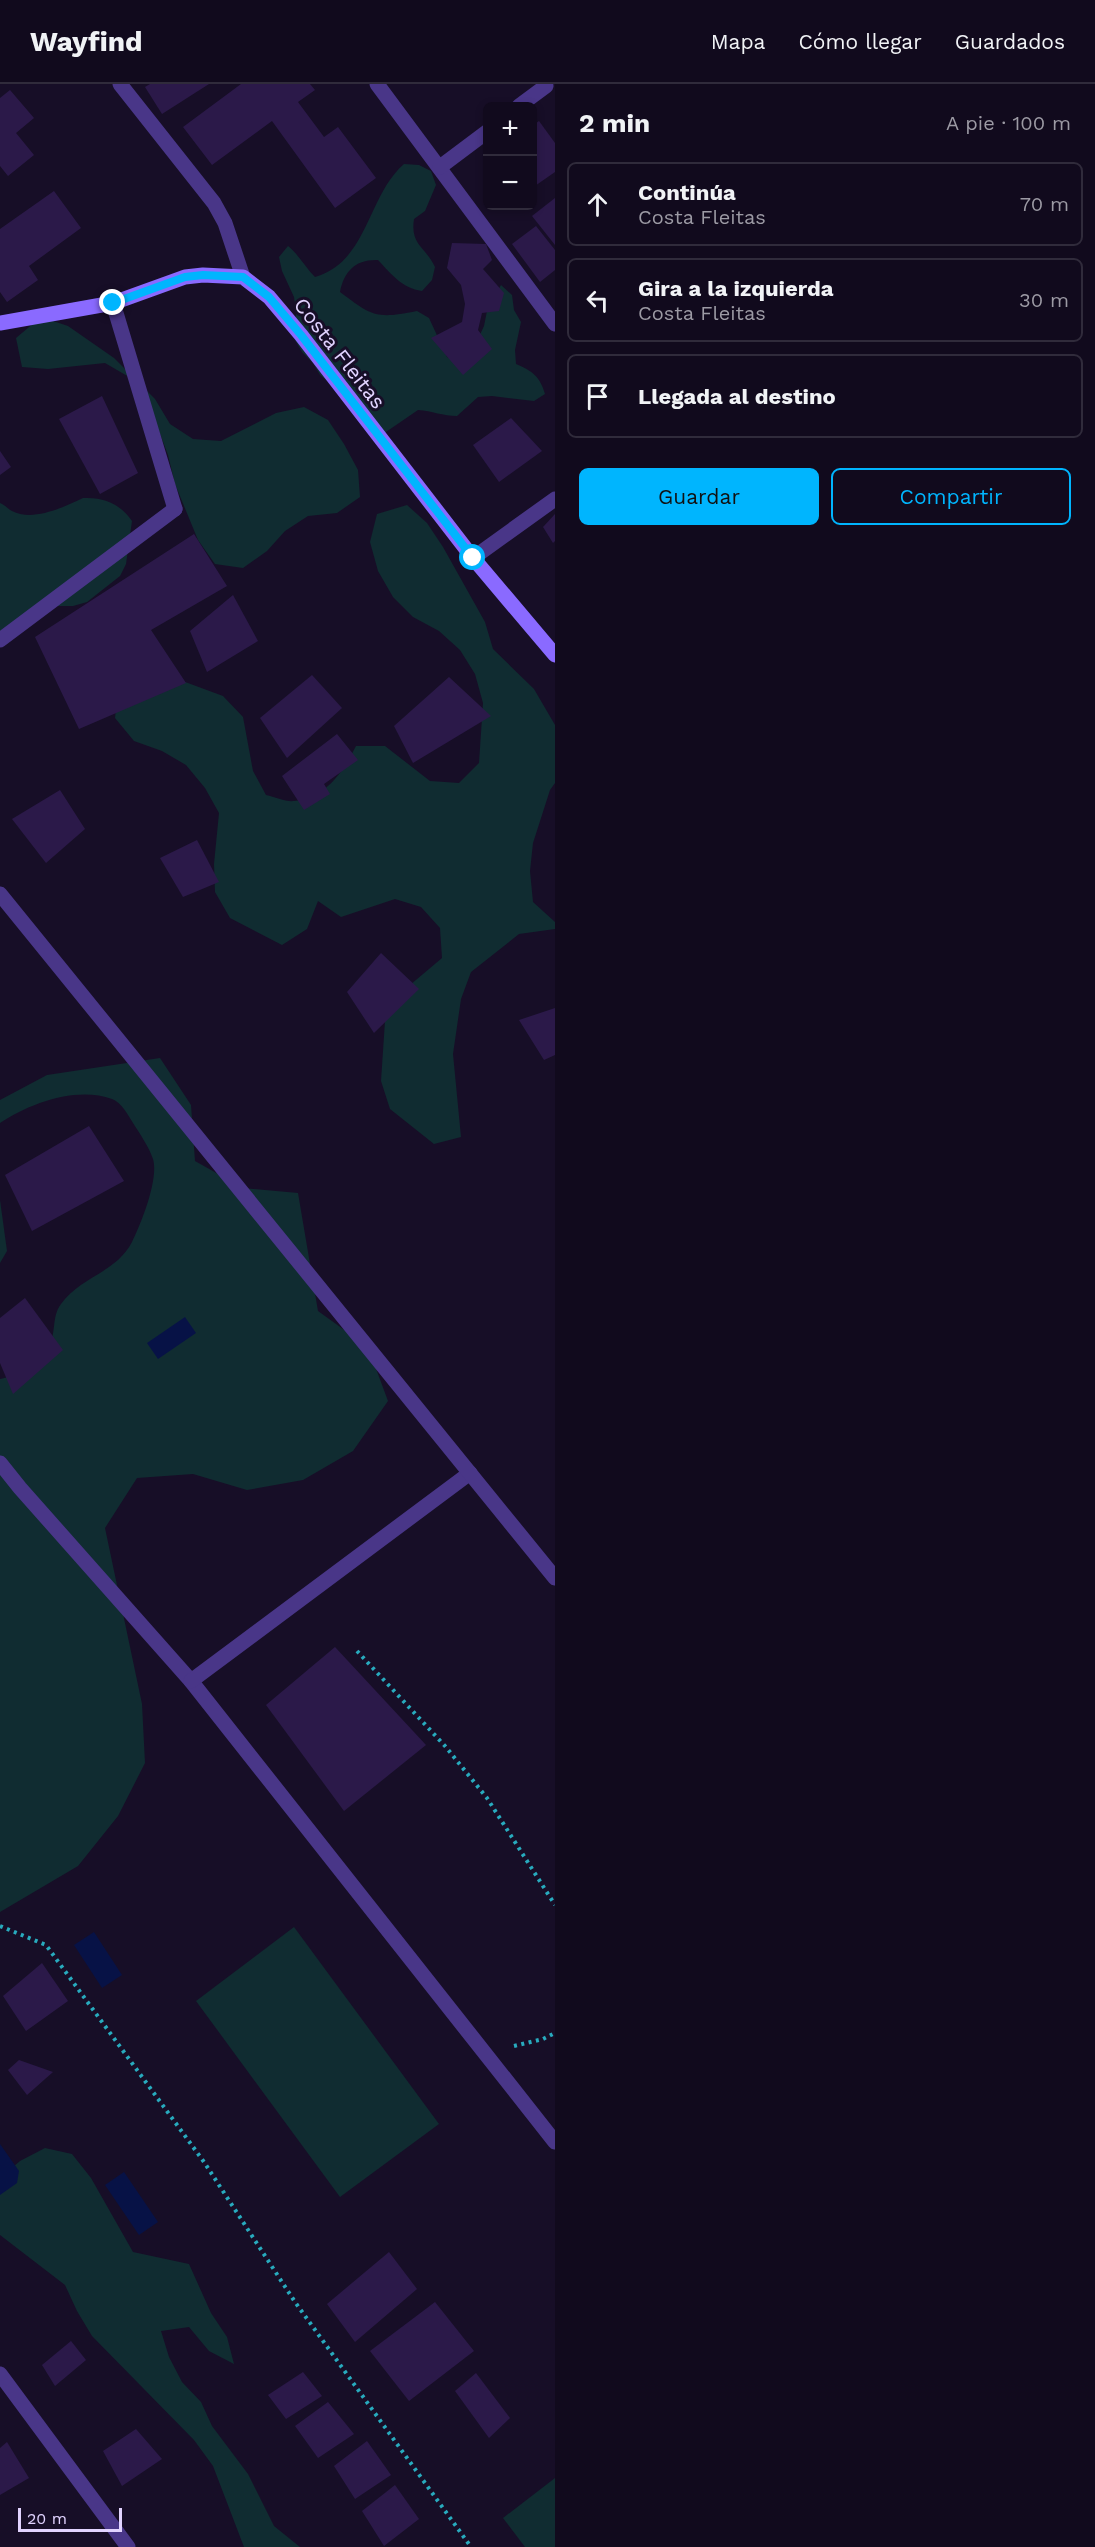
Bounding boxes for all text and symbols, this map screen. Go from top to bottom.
text: Wayfind [30,25,143,58]
text: Mapa [711,29,765,54]
text: Cómo llegar [798,29,922,54]
text: Guardados [955,29,1065,54]
map controls [483,102,537,210]
button: + [483,102,537,156]
text: 2 min [579,108,650,138]
text: A pie · 100 m [946,111,1071,135]
button: − [483,156,537,210]
text: Continúa [638,180,736,205]
icon: ahead [581,188,614,221]
text: 70 m [1020,192,1069,216]
text: Costa Fleitas [638,205,766,229]
text: Gira a la izquierda [638,276,834,301]
icon: left [581,284,614,317]
text: 30 m [1019,288,1069,312]
route end [99,289,125,315]
street label: Costa Fleitas [289,292,391,414]
text: Costa Fleitas [638,301,766,325]
icon: arrive [581,380,614,413]
text: Llegada al destino [638,384,836,409]
button: Guardar [579,468,819,525]
button: Compartir [831,468,1071,525]
route start [459,544,485,570]
scale bar [18,2505,122,2532]
text: 20 m [27,2509,67,2528]

